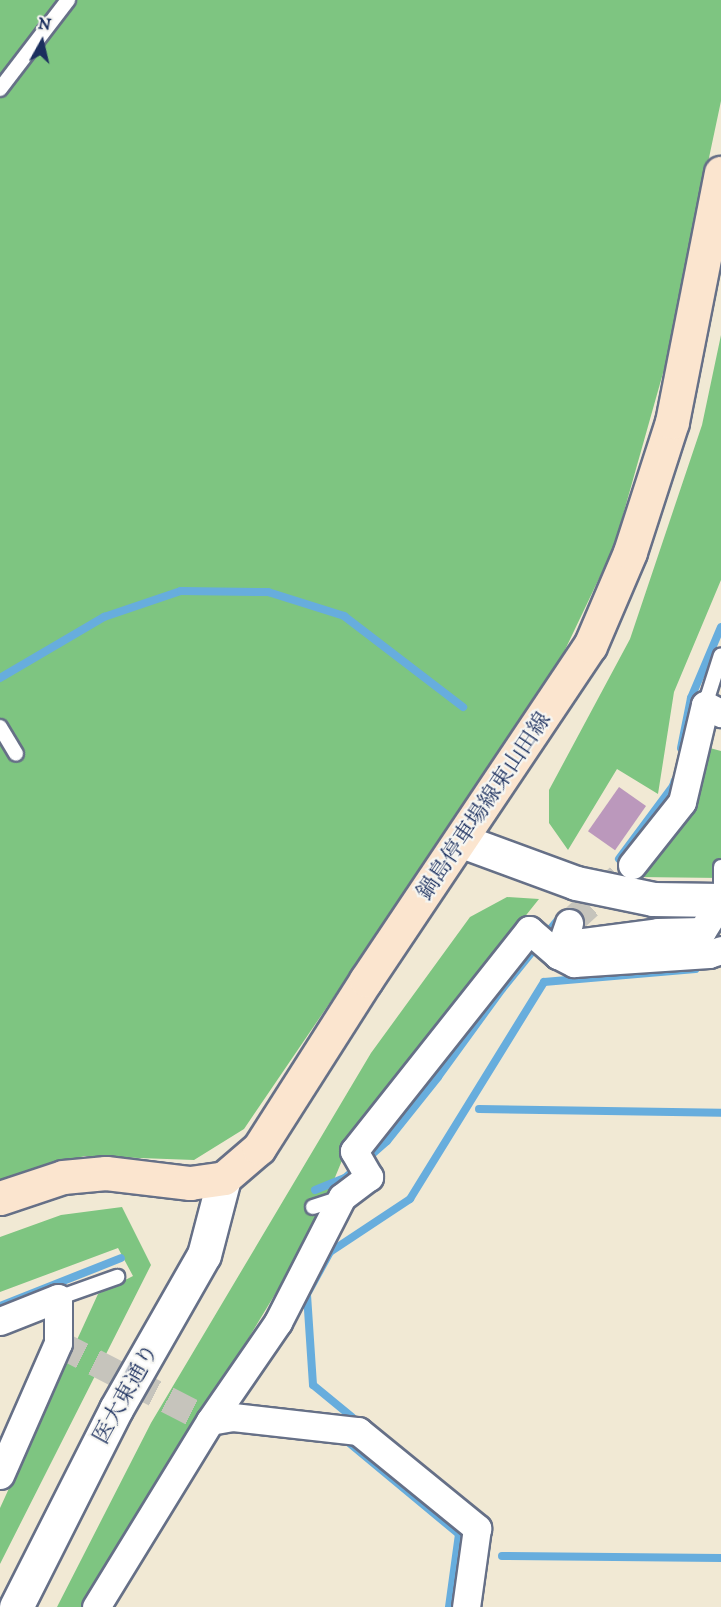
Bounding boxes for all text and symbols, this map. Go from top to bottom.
north arrow [12,12,72,72]
text: N [37,13,52,35]
street label: 鍋島停車場線東山田線 [412,707,556,905]
street label: 医大東通り [88,1339,164,1449]

